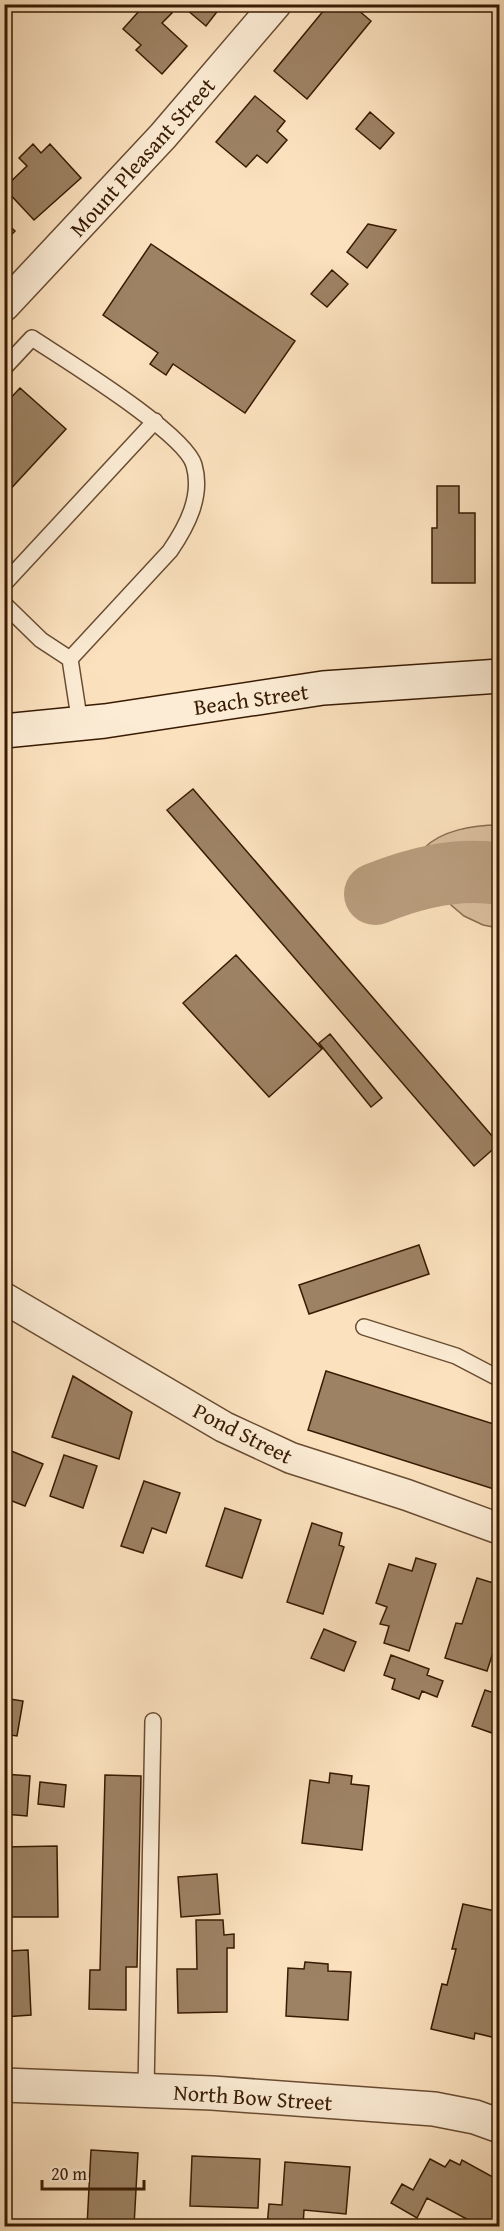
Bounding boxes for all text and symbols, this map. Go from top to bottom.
street label: Mount Pleasant Street [62,70,222,244]
street label: Beach Street [192,675,311,723]
street label: Pond Street [188,1394,298,1472]
street label: North Bow Street [173,2075,334,2119]
scale bar [42,2153,144,2191]
text: 20 m [51,2160,87,2187]

